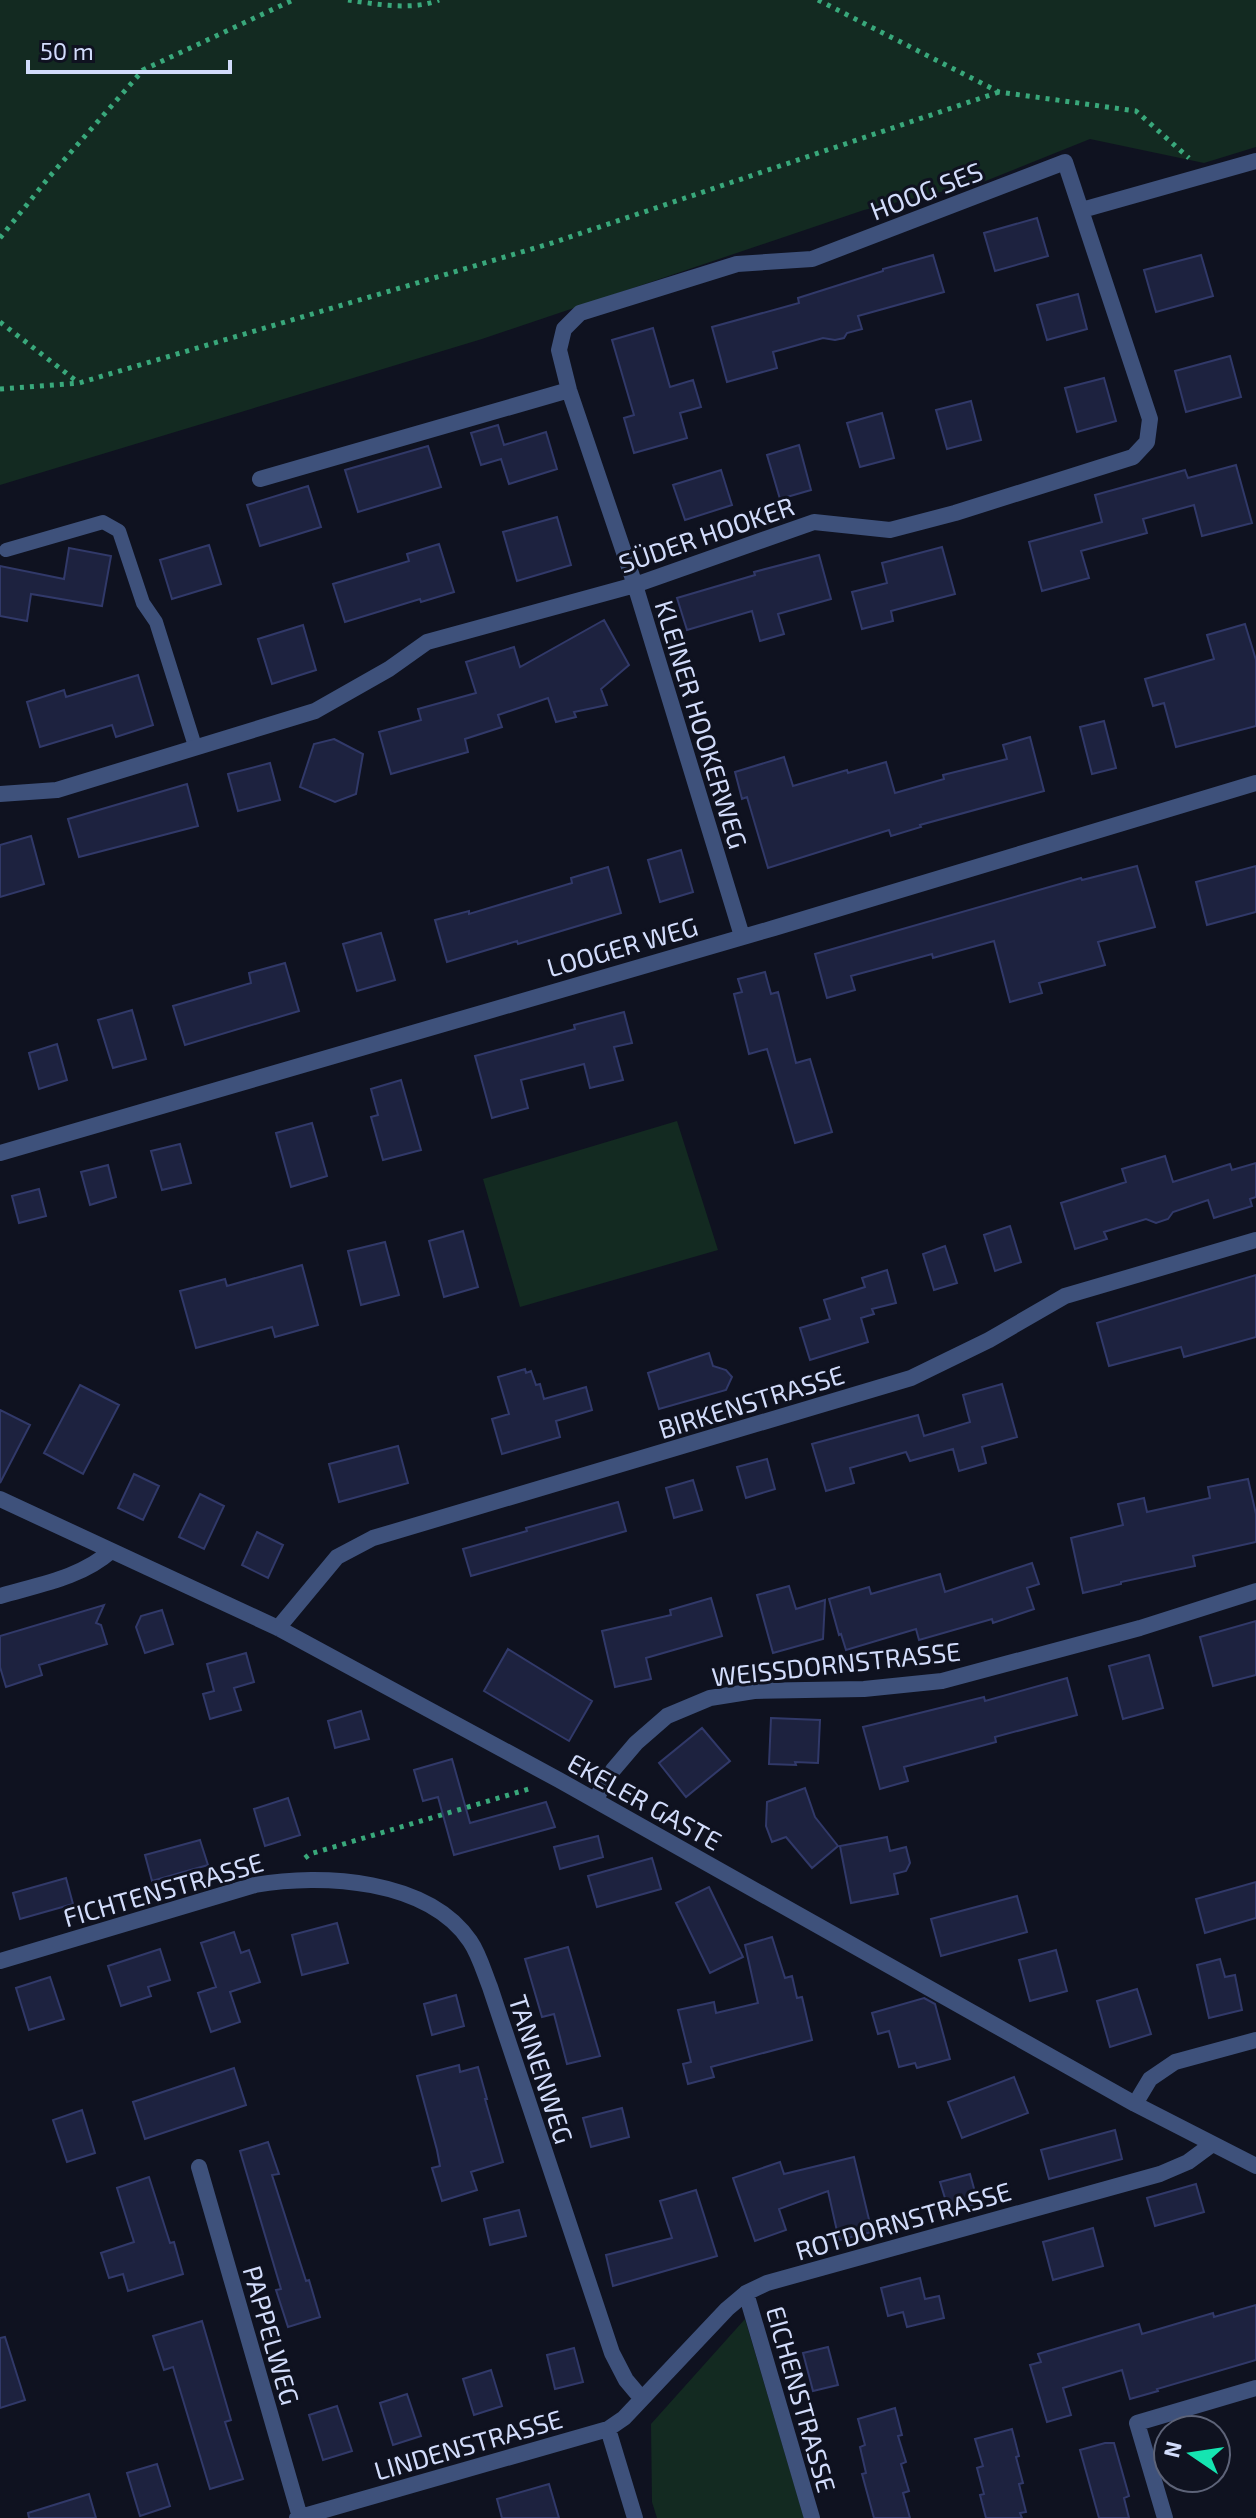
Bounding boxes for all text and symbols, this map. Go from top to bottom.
scale bar [28,24,230,74]
text: 50 m [40,36,94,65]
street label: HOOG SES [865,154,987,226]
street label: SÜDER HOOKER [614,489,798,579]
street label: KLEINER HOOKERWEG [649,596,755,852]
street label: LOOGER WEG [543,910,701,982]
street label: BIRKENSTRASSE [654,1358,848,1444]
street label: WEISSDORNSTRASSE [710,1635,962,1691]
street label: EKELER GASTE [563,1746,727,1856]
street label: FICHTENSTRASSE [59,1846,267,1932]
street label: TANNENWEG [503,1991,581,2147]
street label: ROTDORNSTRASSE [792,2174,1014,2266]
street label: PAPPELWEG [237,2262,307,2408]
street label: EICHENSTRASSE [761,2302,843,2496]
street label: LINDENSTRASSE [370,2402,566,2486]
north arrow [1152,2414,1232,2494]
text: N [1157,2439,1186,2460]

